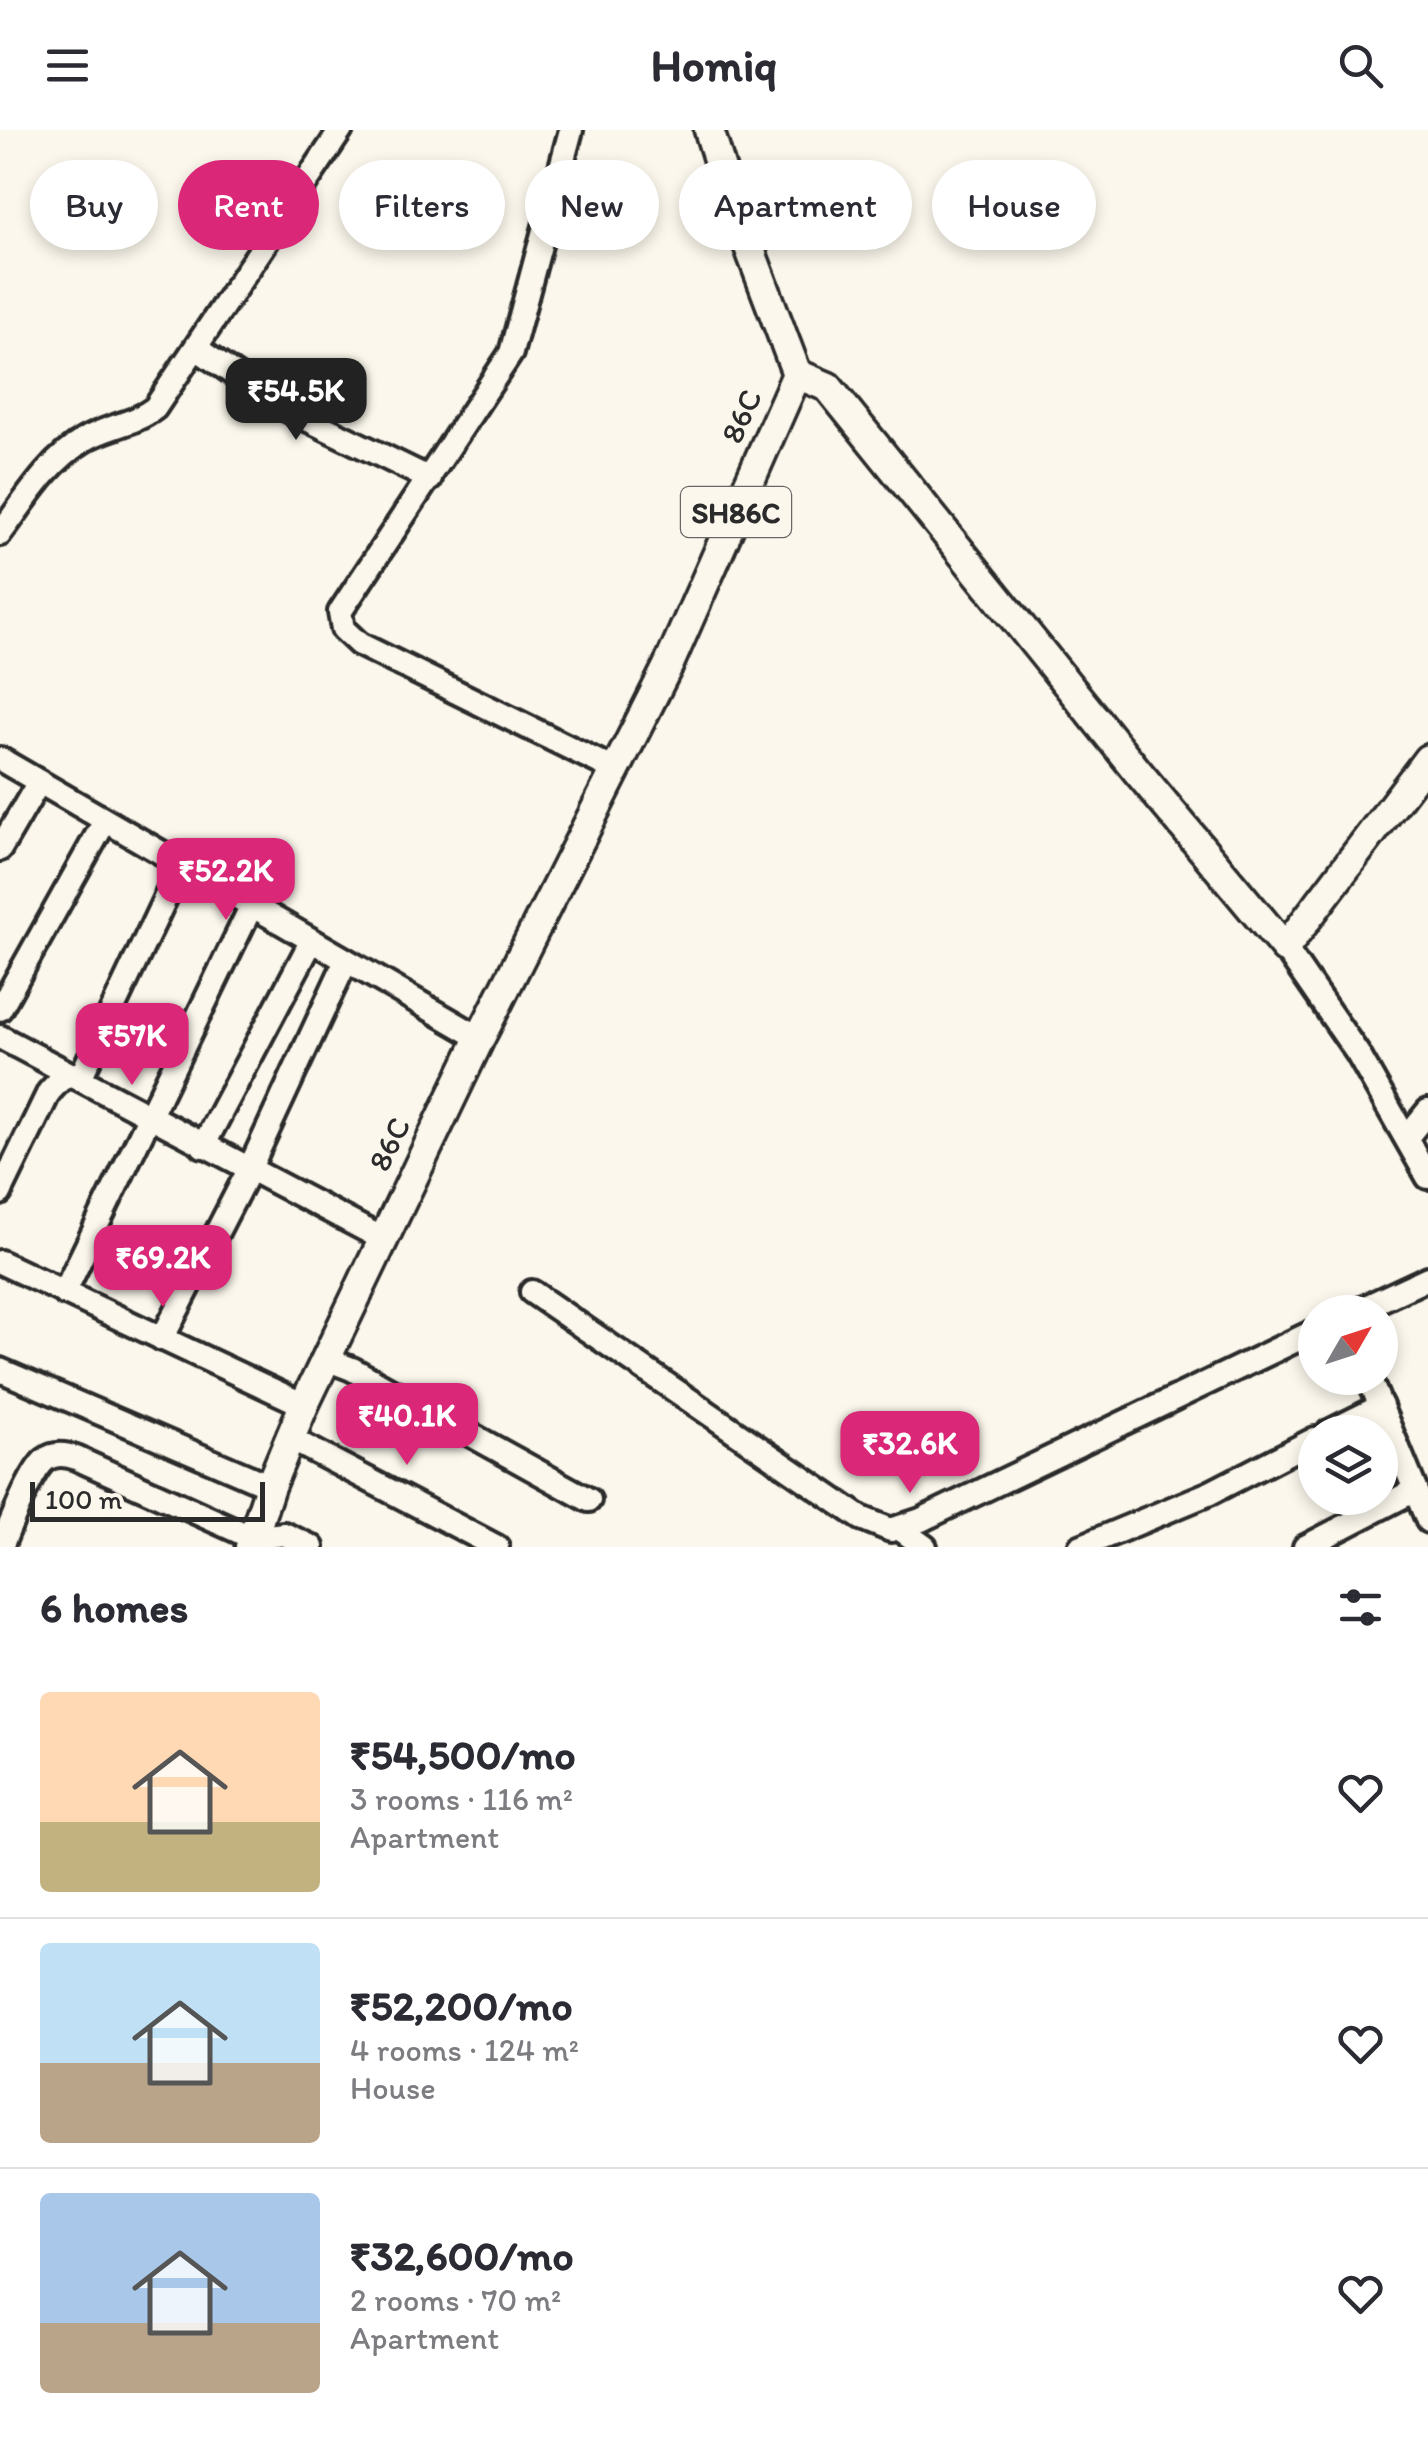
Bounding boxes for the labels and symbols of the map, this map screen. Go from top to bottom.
pin: ₹54.5K [215,358,377,443]
street label: 86C [712,383,770,449]
road number: SH86C [681,487,791,537]
pin: ₹52.2K [145,838,307,923]
pin: ₹57K [73,1003,191,1088]
street label: 86C [360,1111,418,1177]
pin: ₹69.2K [82,1225,244,1310]
north arrow [1298,1295,1398,1395]
pin: ₹40.1K [326,1383,488,1468]
pin: ₹32.6K [829,1411,991,1496]
scale bar [30,1477,265,1522]

